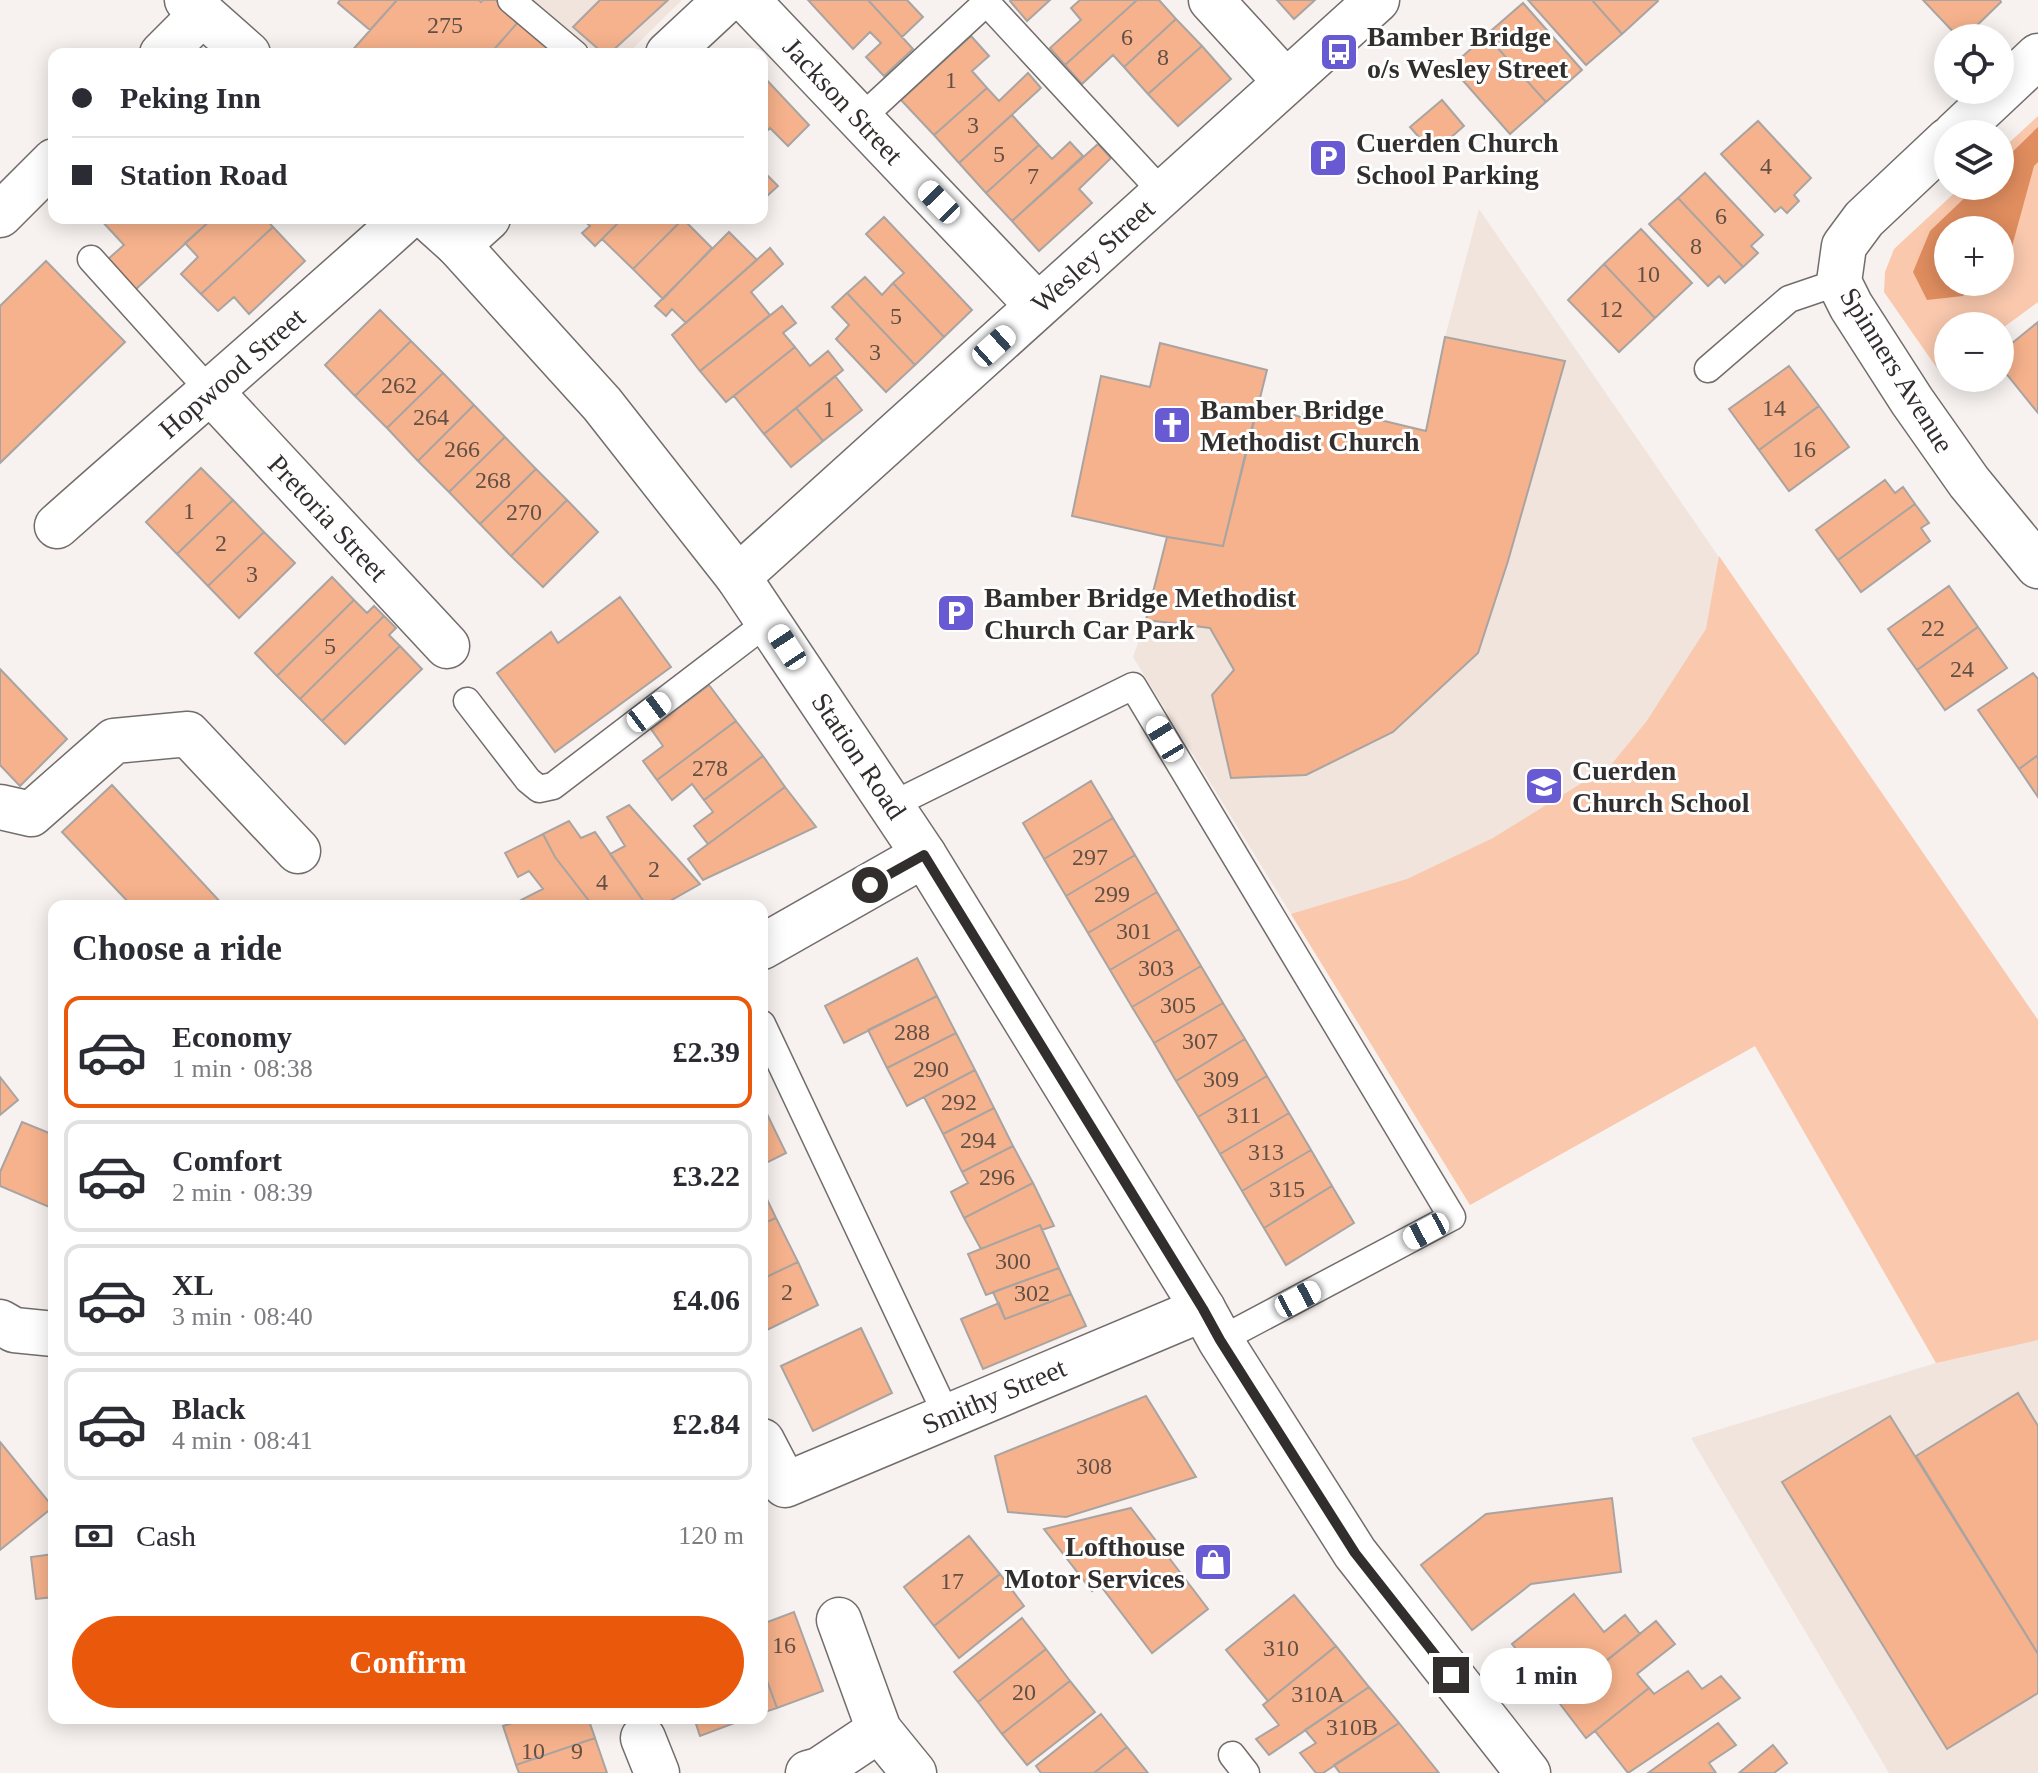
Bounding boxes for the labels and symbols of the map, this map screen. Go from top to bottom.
house number: 275 [427,12,463,38]
place label: Bamber Bridge o/s Wesley Street [1367,21,1569,84]
house number: 6 [1121,24,1133,50]
bus stop icon: Bamber Bridge o/s Wesley Street [1318,31,1360,73]
street label: Jackson Street [777,32,909,171]
house number: 8 [1157,44,1169,70]
house number: 1 [945,67,957,93]
house number: 3 [967,112,979,138]
place label: Cuerden Church School Parking [1356,127,1559,190]
parking icon: Cuerden Church School Parking [1307,137,1349,179]
house number: 5 [993,141,1005,167]
house number: 4 [1760,153,1772,179]
house number: 7 [1027,163,1039,189]
car [914,176,964,228]
street label: Wesley Street [1025,193,1161,319]
house number: 6 [1715,203,1727,229]
house number: 8 [1690,233,1702,259]
house number: 10 [1636,261,1660,287]
street label: Spinners Avenue [1834,282,1960,458]
house number: 12 [1599,296,1623,322]
street label: Hopwood Street [153,301,311,445]
house number: 5 [890,303,902,329]
car [968,321,1020,371]
house number: 3 [869,339,881,365]
house number: 262 [381,372,417,398]
place label: Bamber Bridge Methodist Church [1200,394,1420,457]
house number: 14 [1762,395,1786,421]
house number: 1 [823,396,835,422]
house number: 264 [413,404,449,430]
church icon: Bamber Bridge Methodist Church [1151,404,1193,446]
house number: 266 [444,436,480,462]
house number: 16 [1792,436,1816,462]
street label: Pretoria Street [262,449,394,588]
house number: 268 [475,467,511,493]
house number: 1 [183,498,195,524]
house number: 270 [506,499,542,525]
house number: 2 [215,530,227,556]
house number: 3 [246,561,258,587]
place label: Bamber Bridge Methodist Church Car Park [984,582,1297,645]
parking icon: Bamber Bridge Methodist Church Car Park [935,592,977,634]
house number: 22 [1921,615,1945,641]
car [764,620,810,674]
house number: 5 [324,633,336,659]
house number: 24 [1950,656,1974,682]
street label: Station Road [805,687,913,825]
car [623,688,675,736]
car [1142,712,1188,766]
house number: 278 [692,755,728,781]
place label: Cuerden Church School [1572,755,1750,818]
school or university icon: Cuerden Church School [1523,765,1565,807]
house number: 297 [1072,844,1108,870]
house number: 2 [648,856,660,882]
route start [852,867,888,903]
house number: 4 [596,869,608,895]
house number: 299 [1094,881,1130,907]
house number: 301 [1116,918,1152,944]
house number: 303 [1138,955,1174,981]
house number: 305 [1160,992,1196,1018]
house number: 288 [894,1019,930,1045]
house number: 307 [1182,1028,1218,1054]
house number: 290 [913,1056,949,1082]
house number: 309 [1203,1066,1239,1092]
house number: 292 [941,1089,977,1115]
house number: 311 [1226,1102,1262,1128]
house number: 294 [960,1127,996,1153]
house number: 313 [1248,1139,1284,1165]
house number: 296 [979,1164,1015,1190]
house number: 315 [1269,1176,1305,1202]
car [1399,1209,1453,1253]
house number: 300 [995,1248,1031,1274]
car [1271,1277,1325,1321]
house number: 2 [781,1279,793,1305]
house number: 302 [1014,1280,1050,1306]
street label: Smithy Street [917,1352,1071,1440]
house number: 308 [1076,1453,1112,1479]
place label: Lofthouse Motor Services [1004,1531,1185,1594]
shop icon: Lofthouse Motor Services [1192,1541,1234,1583]
house number: 17 [940,1568,964,1594]
house number: 16 [772,1632,796,1658]
house number: 310 [1263,1635,1299,1661]
callout: 1 min [1479,1647,1611,1703]
route end [1433,1657,1469,1693]
house number: 20 [1012,1679,1036,1705]
house number: 310A [1291,1681,1345,1707]
house number: 310B [1326,1714,1378,1740]
house number: 10 [521,1738,545,1764]
house number: 9 [571,1738,583,1764]

